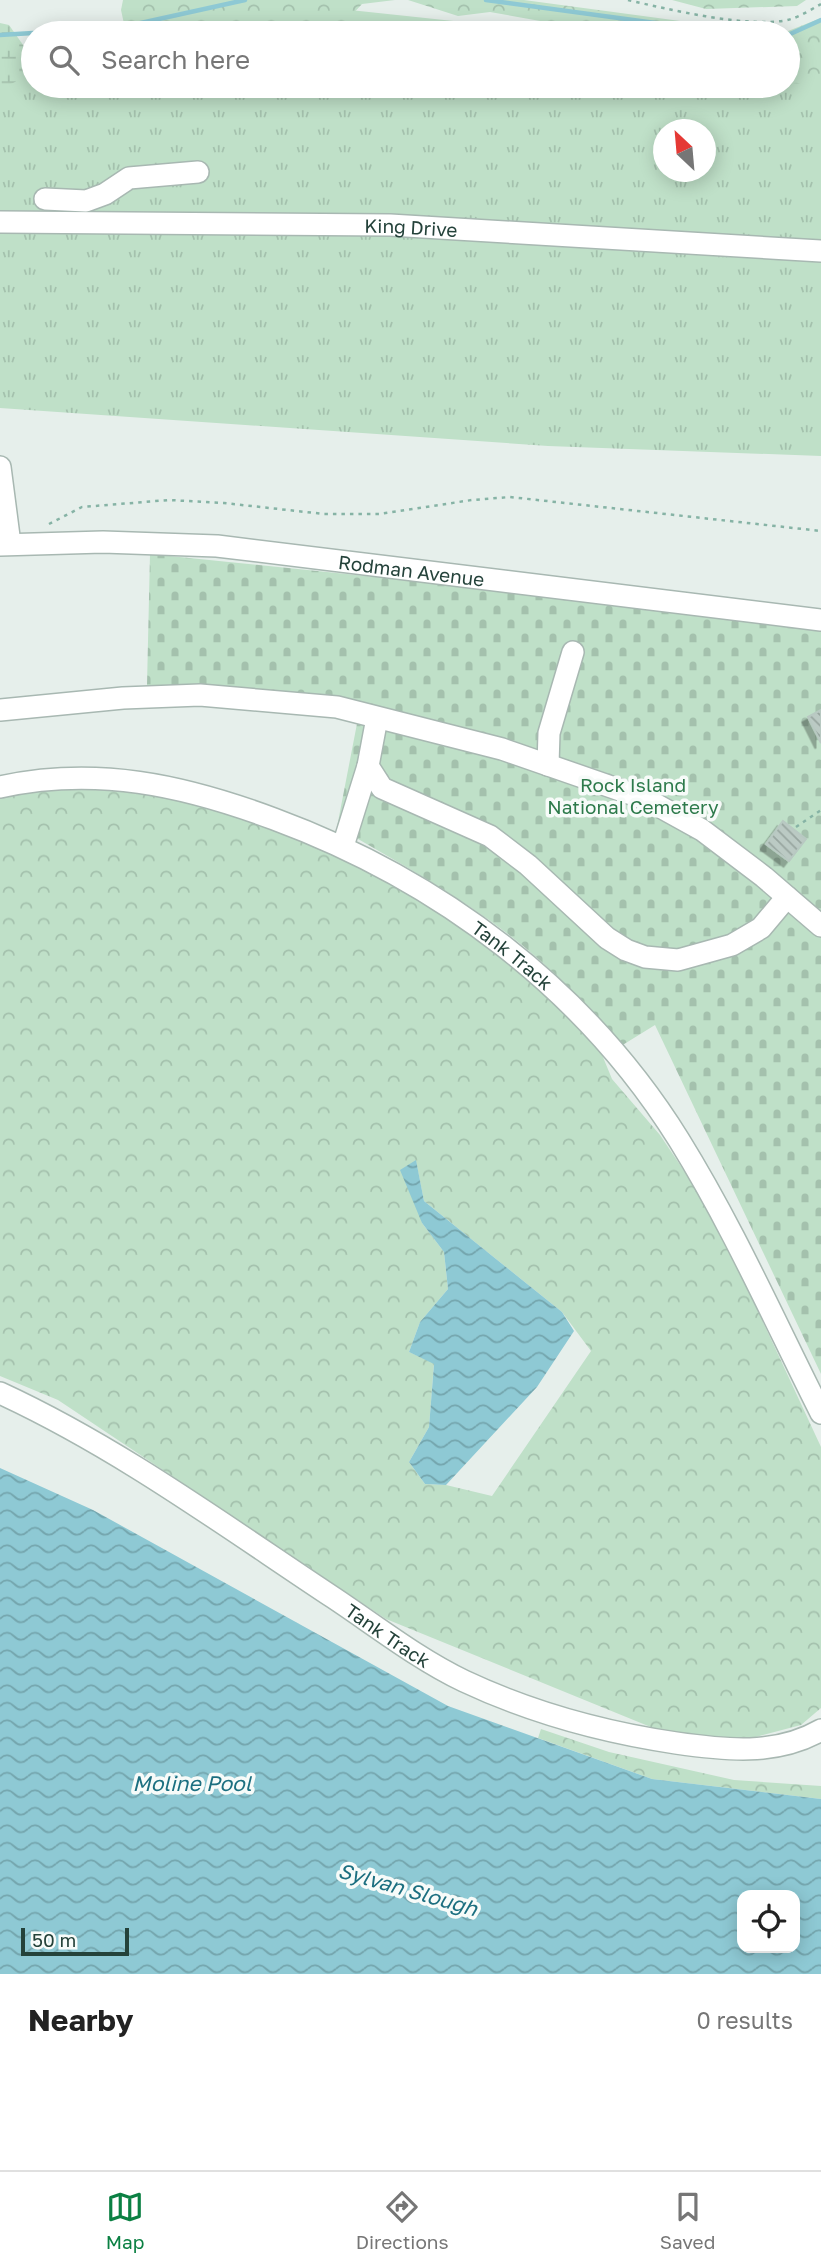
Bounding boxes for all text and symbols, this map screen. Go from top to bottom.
search box [21,21,800,98]
icon: search [45,41,83,79]
text: Search here [101,44,250,75]
north arrow [653,119,716,182]
street label: King Drive [364,213,458,241]
street label: Rodman Avenue [337,549,486,590]
park label: Rock Island National Cemetery [547,773,719,818]
street label: Tank Track [468,915,558,994]
street label: Tank Track [342,1598,435,1672]
water label: Moline Pool [133,1770,253,1796]
water label: Sylvan Slough [335,1857,482,1922]
map controls [737,1890,800,1953]
button: locate [737,1890,800,1953]
scale bar [21,1925,130,1957]
text: 50 m [32,1928,76,1951]
text: Nearby [28,2002,133,2038]
text: 0 results [697,2006,793,2034]
tab: Map [106,2188,144,2253]
tab: Directions [356,2188,449,2253]
tab: Saved [660,2188,715,2253]

